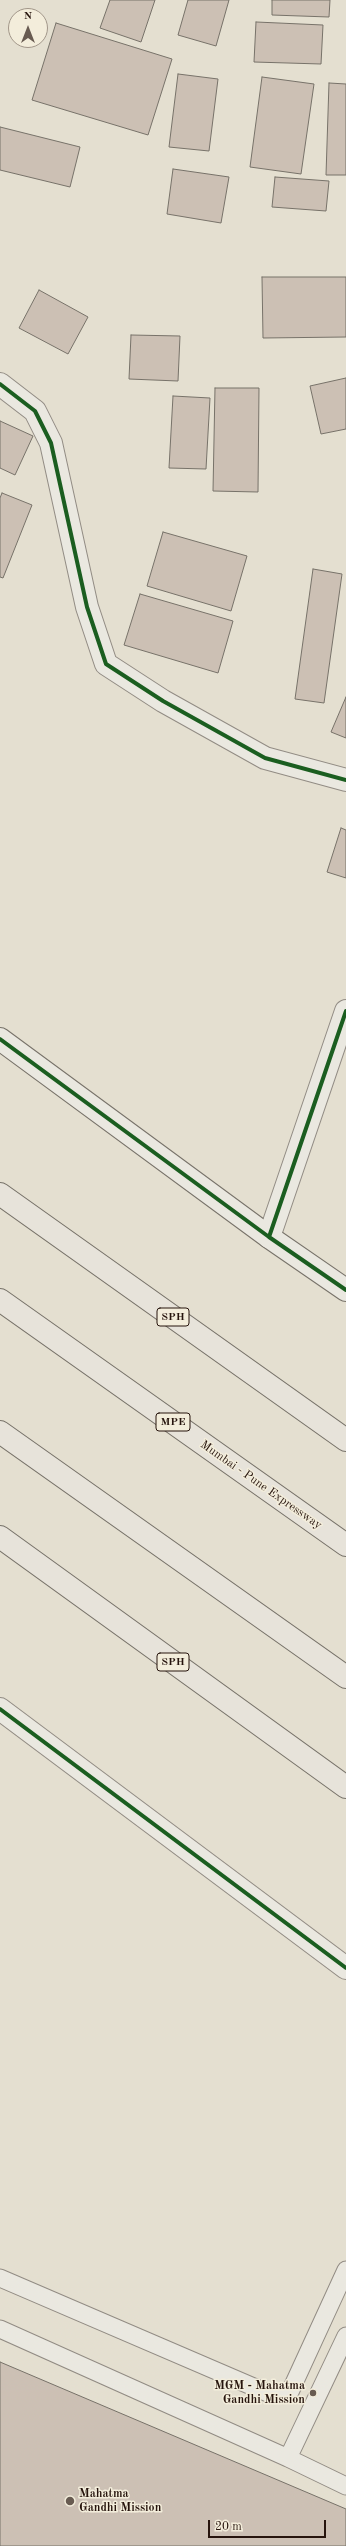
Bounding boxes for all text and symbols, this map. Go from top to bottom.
north arrow [8,8,48,48]
text: N [24,11,32,22]
road number: SPH [157,1308,189,1326]
road number: MPE [156,1413,190,1431]
street label: Mumbai - Pune Expressway [197,1438,325,1532]
road number: SPH [157,1653,189,1671]
place label: MGM - Mahatma Gandhi Mission [214,2379,305,2407]
marker: MGM - Mahatma Gandhi Mission [308,2388,318,2398]
place label: Mahatma Gandhi Mission [79,2487,161,2515]
marker: Mahatma Gandhi Mission [64,2495,76,2507]
scale bar [210,2512,328,2538]
text: 20 m [215,2521,242,2533]

